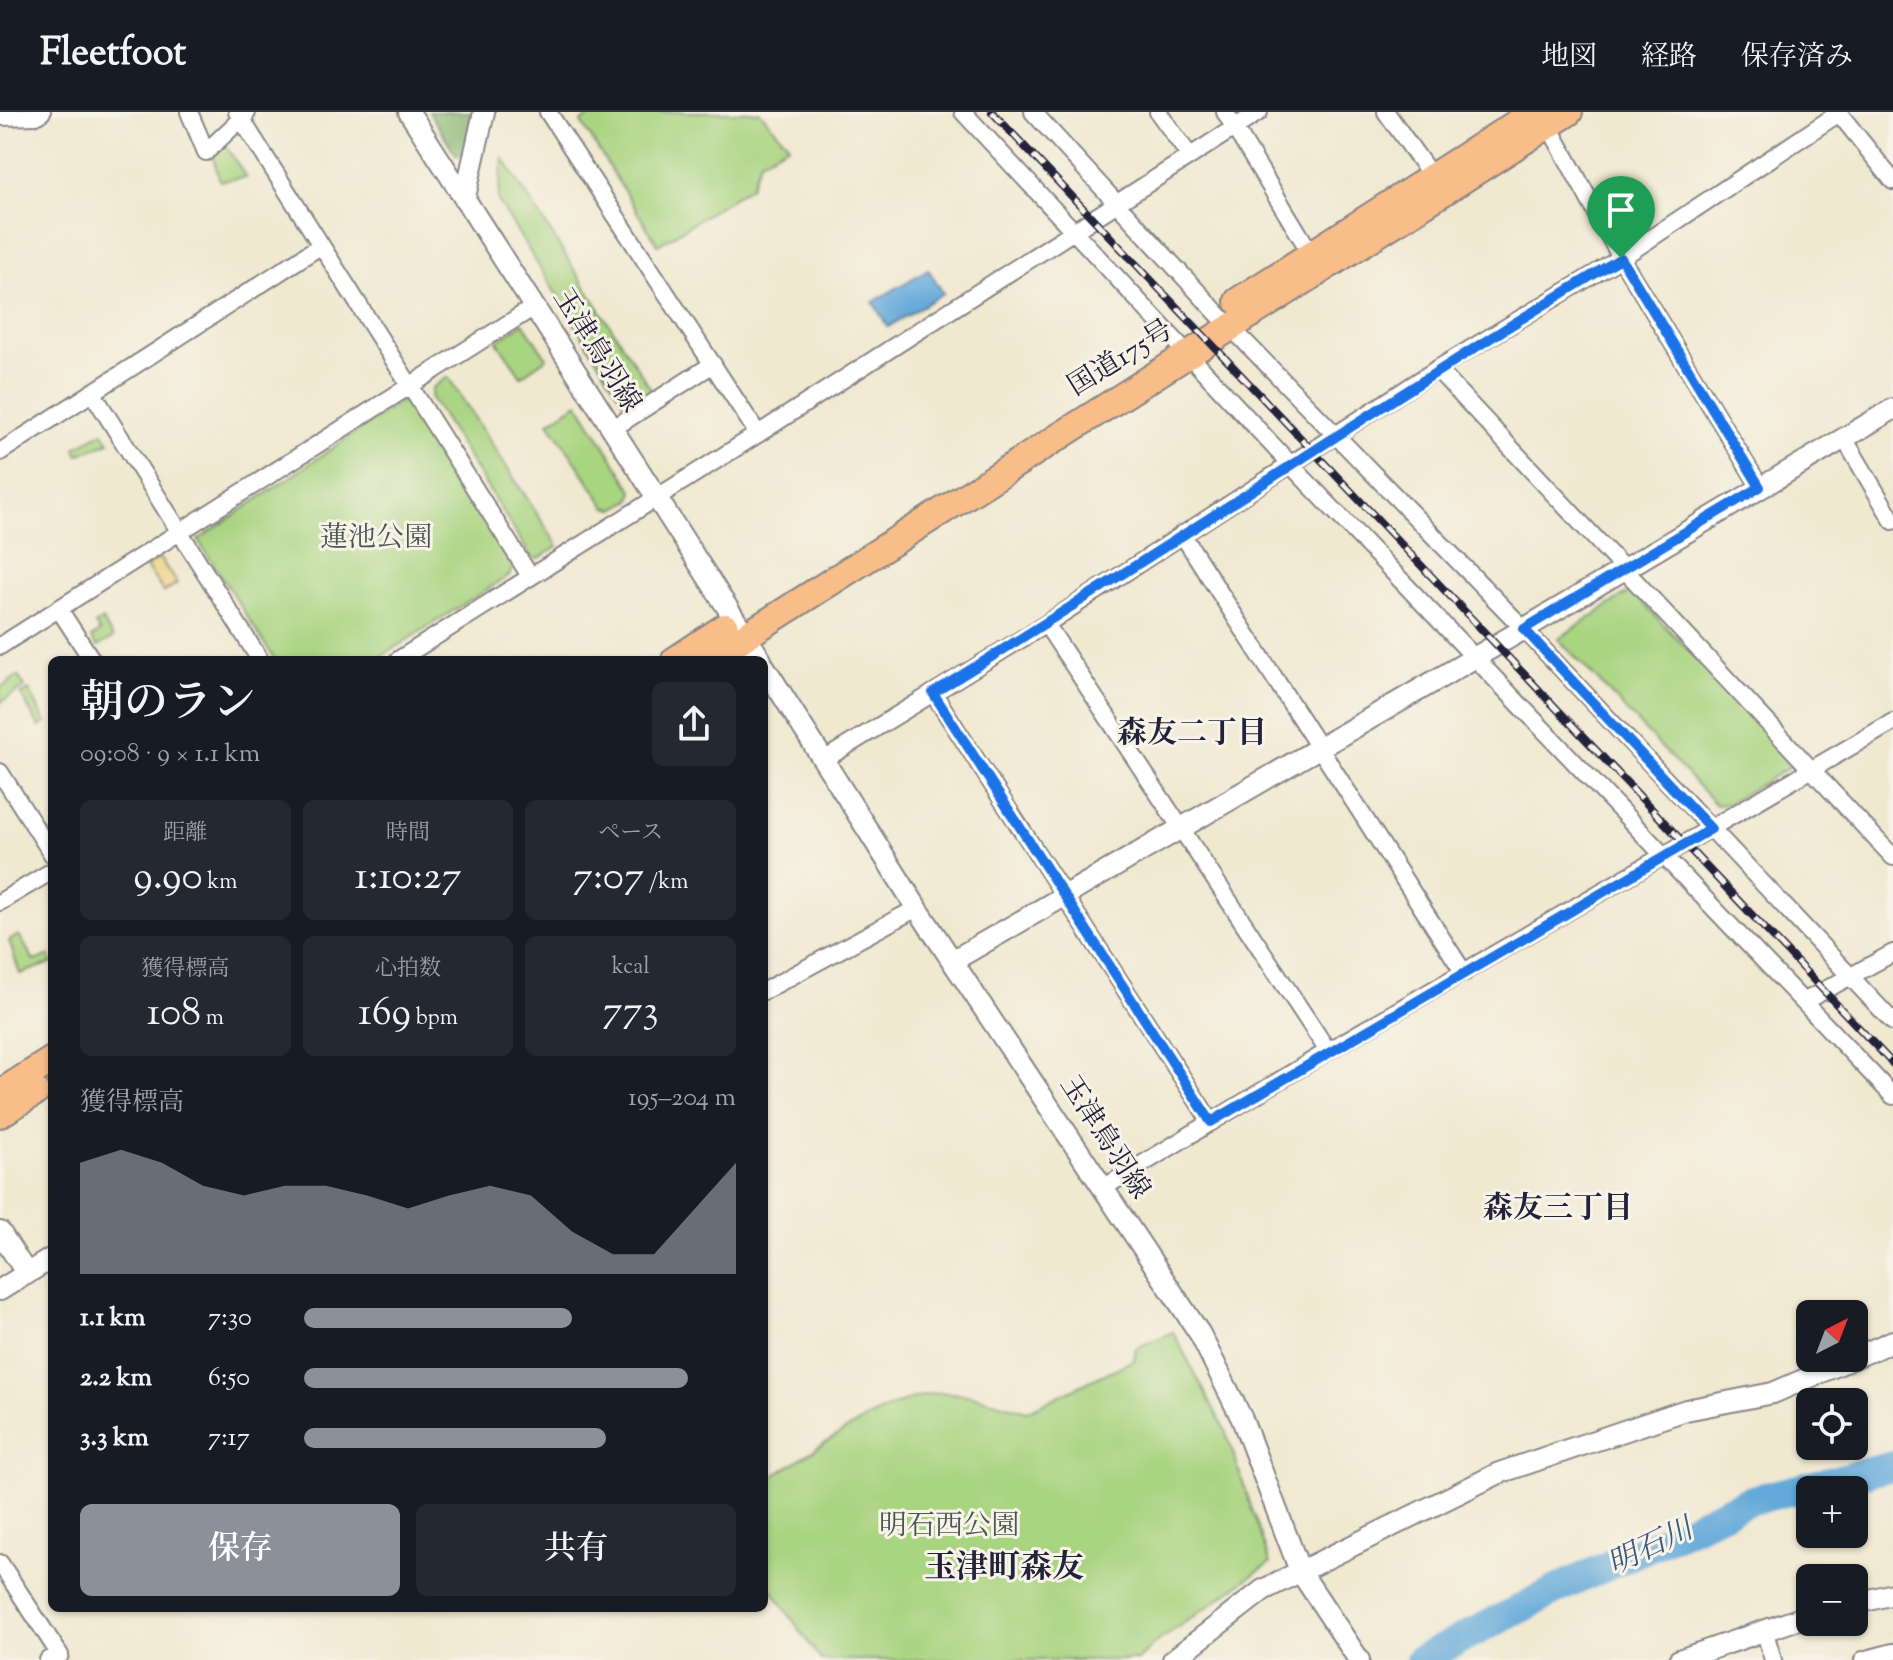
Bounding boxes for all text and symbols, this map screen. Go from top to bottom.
text: Fleetfoot [40,28,186,82]
text: 地図 [1541,38,1597,78]
text: 経路 [1641,38,1697,78]
text: 保存済み [1741,38,1853,78]
pin [1587,176,1655,258]
icon: arrive [1599,188,1643,232]
street label: 玉津鳥羽線 [542,281,650,421]
street label: 国道175号 [1061,311,1181,407]
park label: 蓮池公園 [320,519,432,559]
text: 朝のラン [80,674,256,737]
button: share [652,682,736,766]
district label: 森友二丁目 [1117,713,1267,756]
text: 09:08 · 9 × 1.1 km [80,736,260,773]
text: 距離 [163,818,207,850]
text: 時間 [386,818,430,850]
text: ペース [598,818,663,850]
text: 9.90 [133,850,203,907]
text: 1:10:27 [354,850,462,907]
text: 7:07 [573,850,644,907]
text: km [203,867,237,899]
text: /km [644,867,689,899]
text: kcal [612,952,650,984]
text: 獲得標高 [141,954,229,986]
text: 心拍数 [375,954,441,986]
text: 773 [603,984,659,1041]
text: 108 [147,986,201,1043]
text: 169 [358,986,411,1043]
text: m [201,1003,224,1035]
text: bpm [411,1003,458,1035]
street label: 玉津鳥羽線 [1049,1068,1159,1208]
text: 195–204 m [628,1080,736,1117]
text: 獲得標高 [80,1085,184,1122]
district label: 森友三丁目 [1483,1188,1633,1231]
text: 1.1 km [80,1300,145,1337]
text: 7:30 [208,1300,252,1337]
north arrow [1796,1300,1868,1372]
map controls [1796,1300,1868,1636]
text: 2.2 km [80,1360,152,1397]
text: 6:50 [208,1360,250,1397]
button: locate [1796,1388,1868,1460]
text: 3.3 km [80,1420,149,1457]
text: 7:17 [208,1420,250,1457]
button: + [1796,1476,1868,1548]
button: 保存 [80,1504,400,1596]
button: 共有 [416,1504,736,1596]
park label: 明石西公園 [879,1507,1019,1547]
water label: 明石川 [1601,1508,1704,1587]
district label: 玉津町森友 [924,1546,1084,1592]
button: − [1796,1564,1868,1636]

